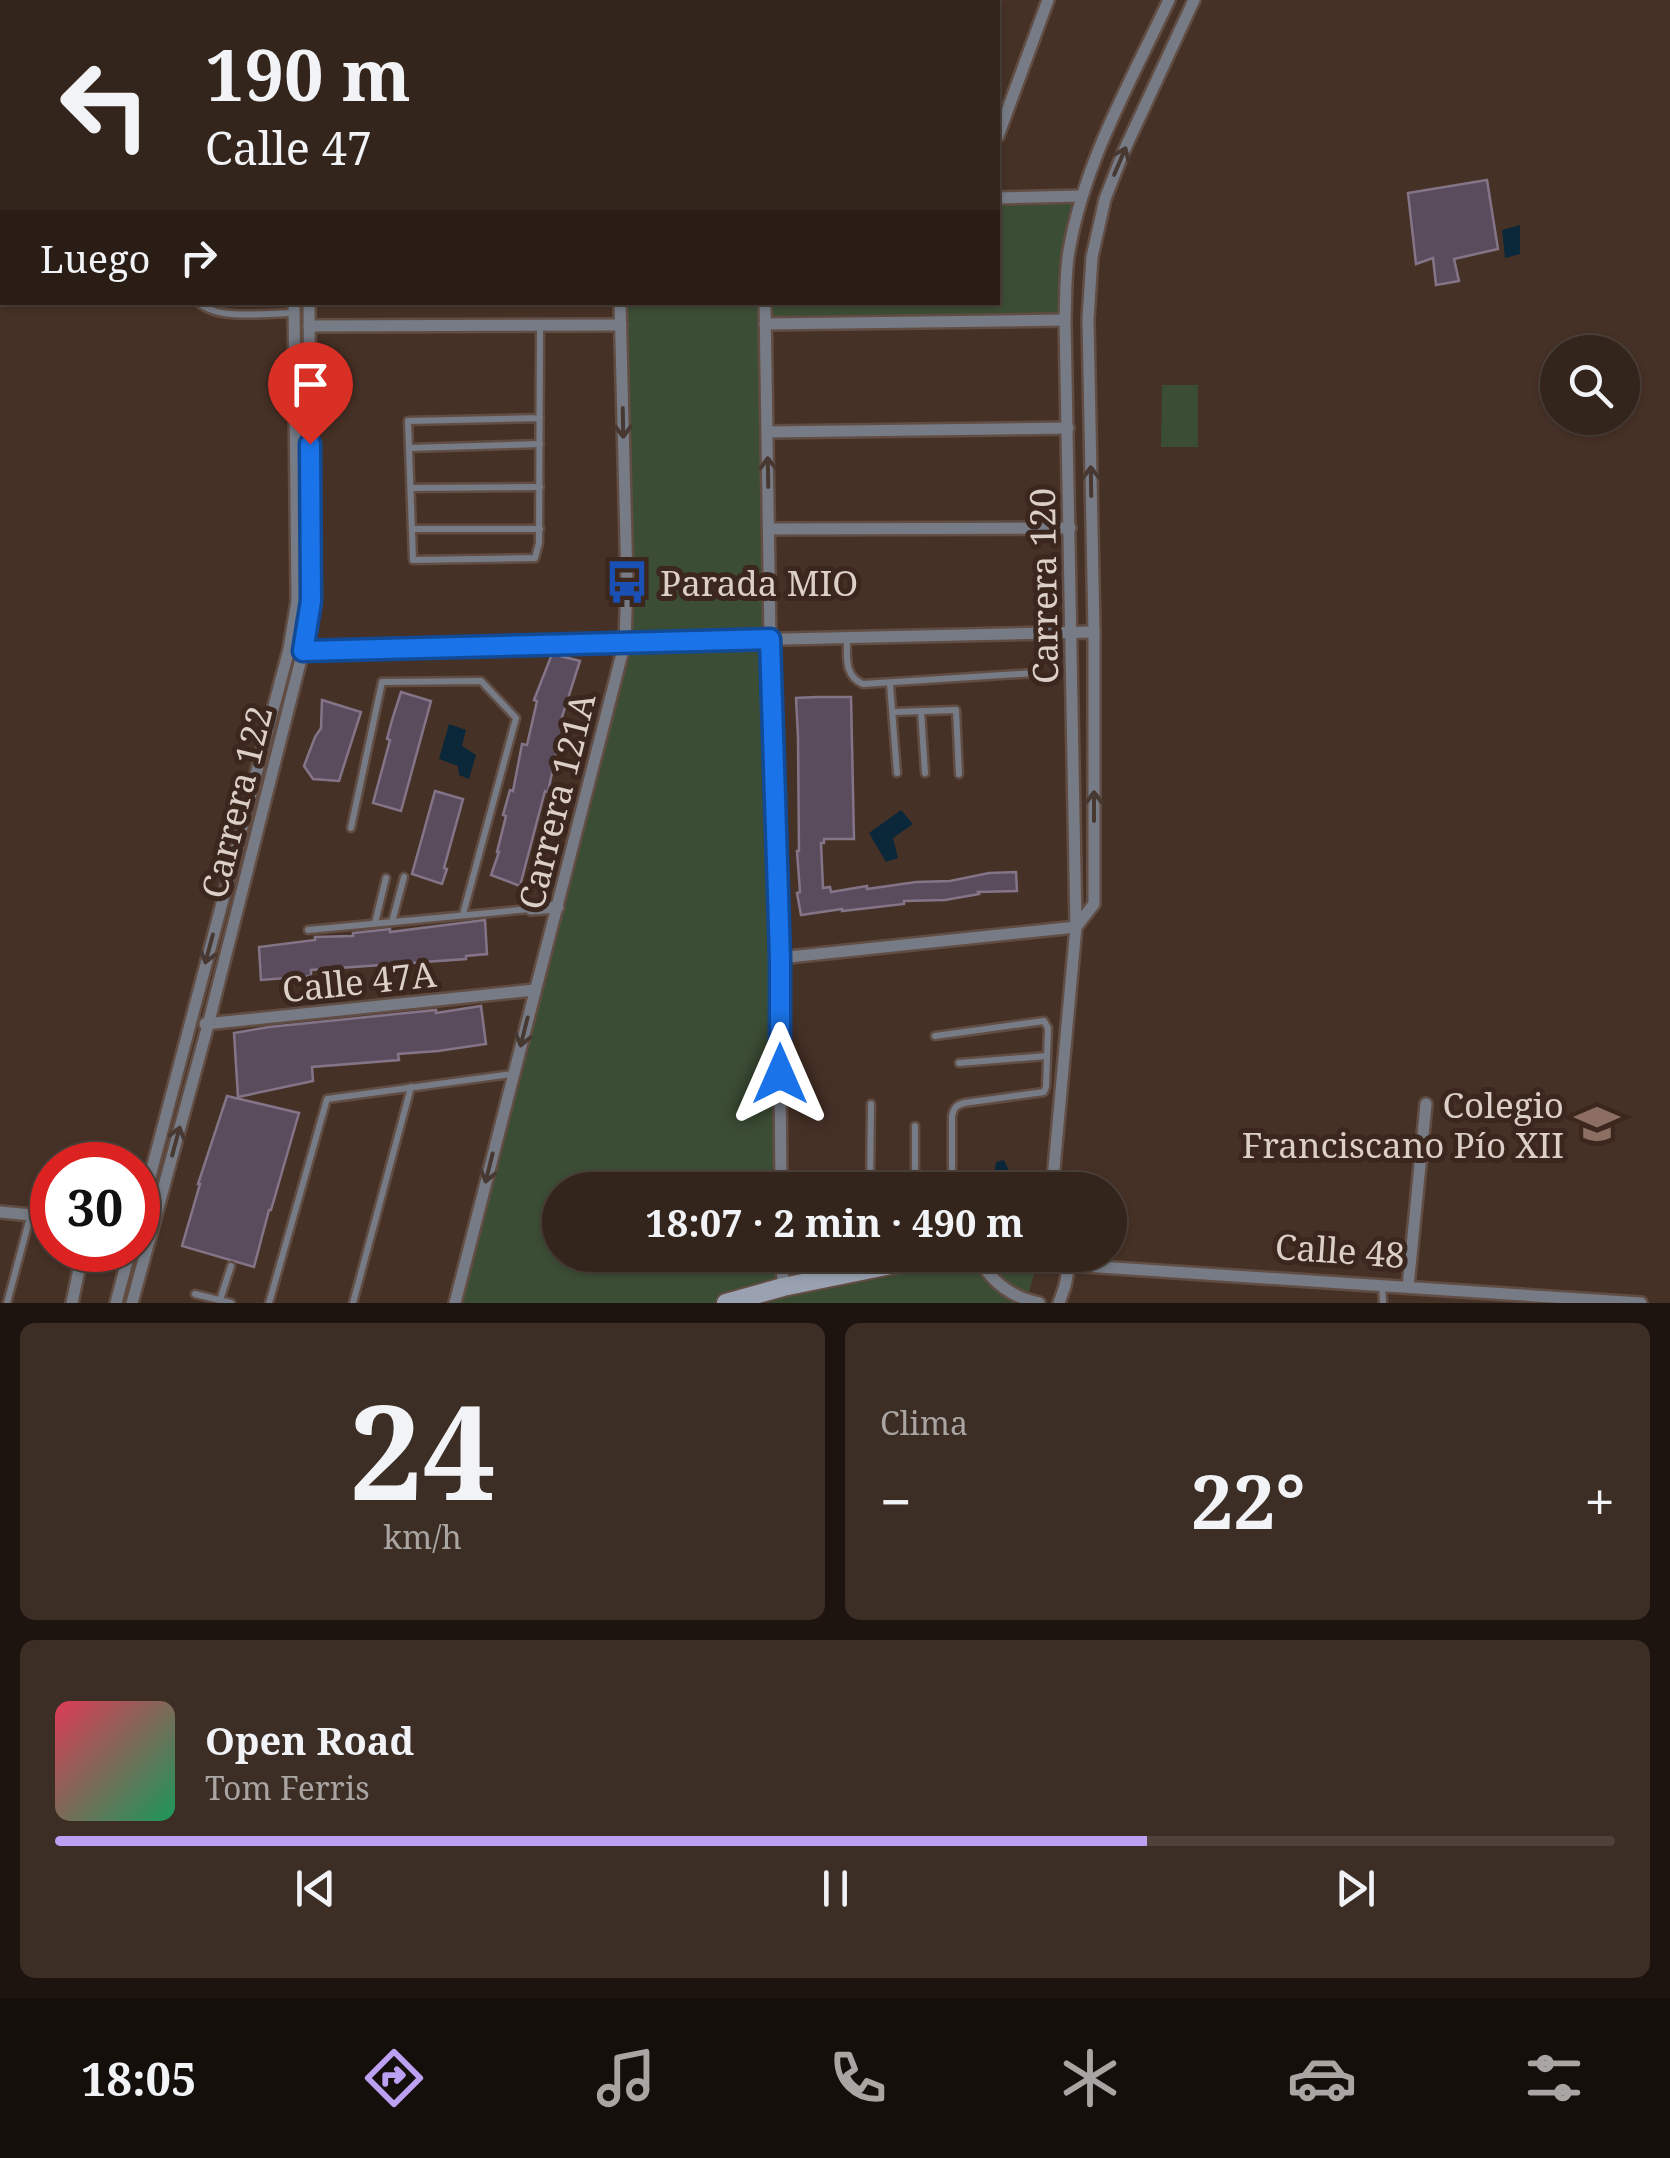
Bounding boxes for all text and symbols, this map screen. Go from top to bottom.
text: 190 m [205,26,411,122]
icon: left [40,40,170,170]
text: Calle 47 [205,117,372,178]
one-way arrow [1112,146,1130,177]
icon: right [171,230,226,285]
text: Luego [40,232,151,284]
map controls [1540,335,1640,435]
button: search [1540,335,1640,435]
pin [268,342,353,445]
icon: arrive [283,357,338,412]
one-way arrow [614,406,633,438]
one-way arrow [758,456,777,488]
one-way arrow [1082,466,1101,498]
street label: Carrera 120 [1018,488,1068,684]
bus stop icon: Parada MIO [603,558,651,606]
place label: Parada MIO [660,559,858,606]
street label: Carrera 121A [506,688,606,914]
street label: Carrera 122 [189,701,283,903]
one-way arrow [1084,791,1104,824]
one-way arrow [199,932,217,964]
street label: Calle 47A [280,950,439,1012]
one-way arrow [514,1015,532,1047]
position arrow [728,1022,832,1126]
place label: Colegio Franciscano Pío XII [1242,1081,1564,1168]
school or university icon: Colegio Franciscano Pío XII [1573,1100,1621,1148]
one-way arrow [168,1126,187,1158]
speed limit sign: 30 [30,1142,160,1272]
one-way arrow [479,1152,498,1183]
text: 18:07 · 2 min · 490 m [645,1196,1024,1248]
street label: Calle 48 [1274,1222,1406,1278]
text: 24 [349,1361,496,1538]
text: Clima [880,1401,968,1444]
text: 22° [1191,1449,1305,1551]
text: − [880,1463,912,1538]
text: + [1584,1463,1615,1538]
text: km/h [383,1515,462,1558]
text: Open Road [205,1714,414,1766]
text: Tom Ferris [205,1766,370,1809]
icon: previous [288,1861,343,1916]
icon: pause [808,1861,863,1916]
icon: next [1328,1861,1383,1916]
icon: directions [359,2043,429,2113]
icon: music [591,2043,661,2113]
icon: phone [823,2043,893,2113]
icon: climate [1055,2043,1125,2113]
icon: car [1287,2043,1357,2113]
icon: filters [1519,2043,1589,2113]
text: 18:05 [81,2048,196,2109]

